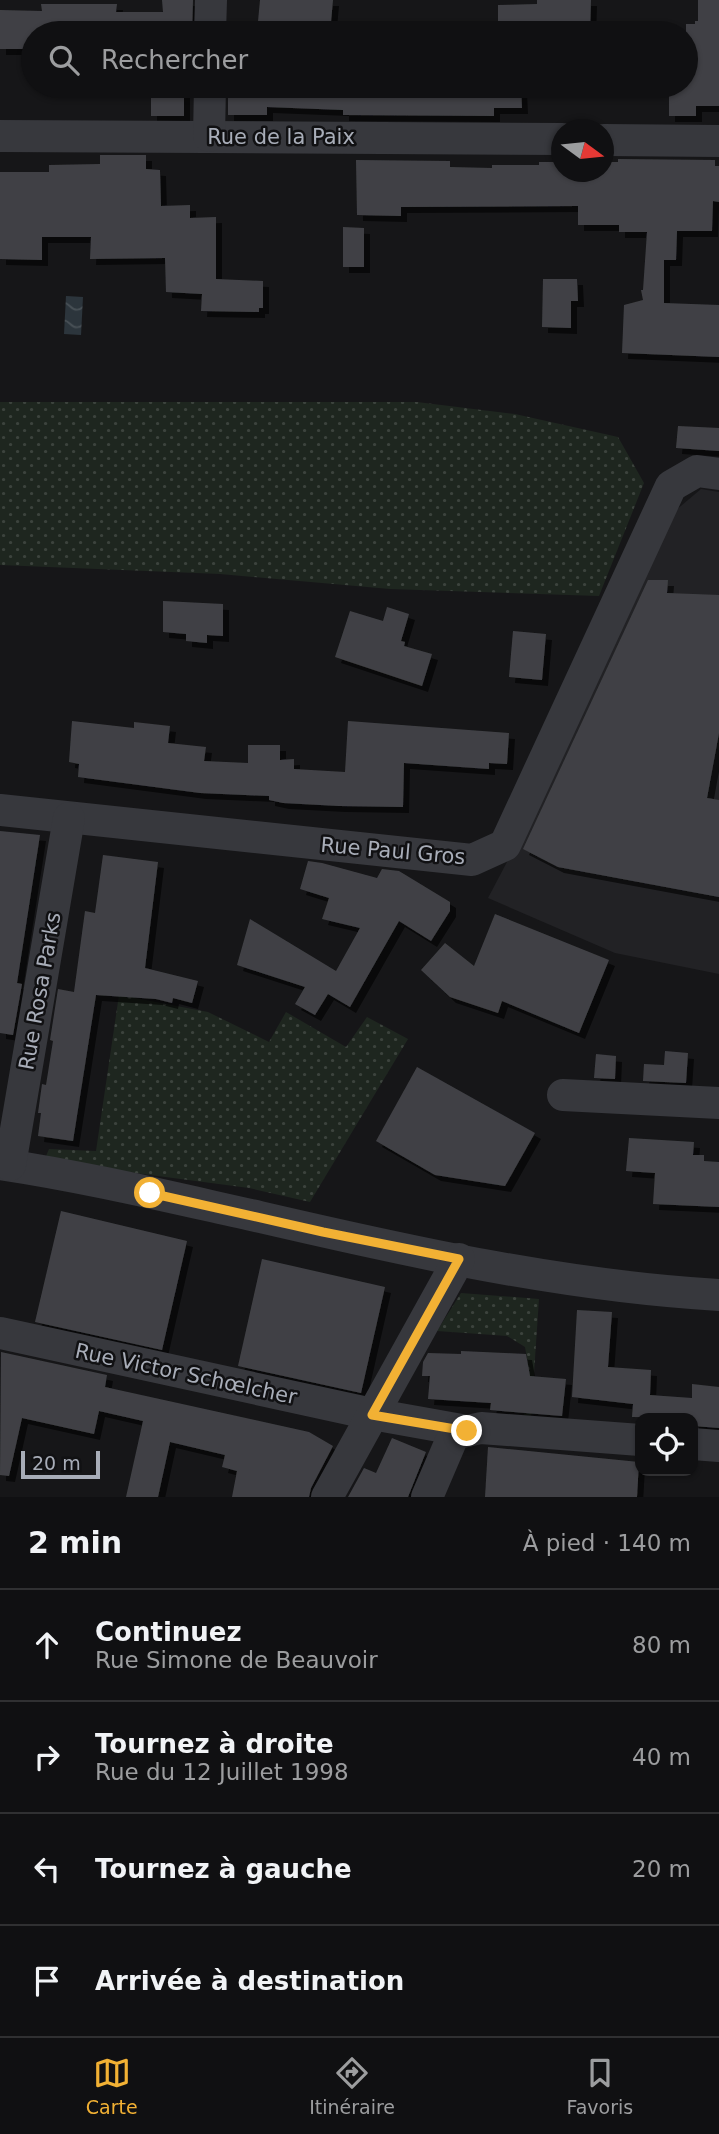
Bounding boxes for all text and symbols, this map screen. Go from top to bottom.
search box [21,21,698,98]
icon: search [45,41,83,79]
text: Rechercher [101,45,248,75]
north arrow [551,119,614,182]
street label: Rue de la Paix [207,125,355,149]
street label: Rue Paul Gros [320,833,466,869]
street label: Rue Rosa Parks [14,910,66,1072]
route start [134,1177,165,1208]
street label: Rue Victor Schœlcher [73,1339,299,1409]
map controls [635,1413,698,1476]
button: locate [635,1413,698,1476]
route end [451,1415,482,1446]
scale bar [21,1448,100,1480]
text: 20 m [32,1452,81,1474]
text: 2 min [28,1525,122,1560]
text: À pied · 140 m [523,1530,691,1556]
text: Continuez [95,1617,242,1647]
icon: ahead [28,1626,66,1664]
text: 80 m [632,1632,691,1658]
text: Rue Simone de Beauvoir [95,1647,378,1673]
text: Tournez à droite [95,1729,334,1759]
icon: right [28,1738,66,1776]
text: 40 m [632,1744,691,1770]
text: Rue du 12 Juillet 1998 [95,1759,349,1785]
icon: left [28,1850,66,1888]
text: Tournez à gauche [95,1854,352,1884]
text: 20 m [632,1856,691,1882]
icon: arrive [28,1962,66,2000]
text: Arrivée à destination [95,1966,404,1996]
tab: Carte [86,2054,138,2118]
tab: Itinéraire [309,2054,395,2118]
tab: Favoris [567,2054,633,2118]

